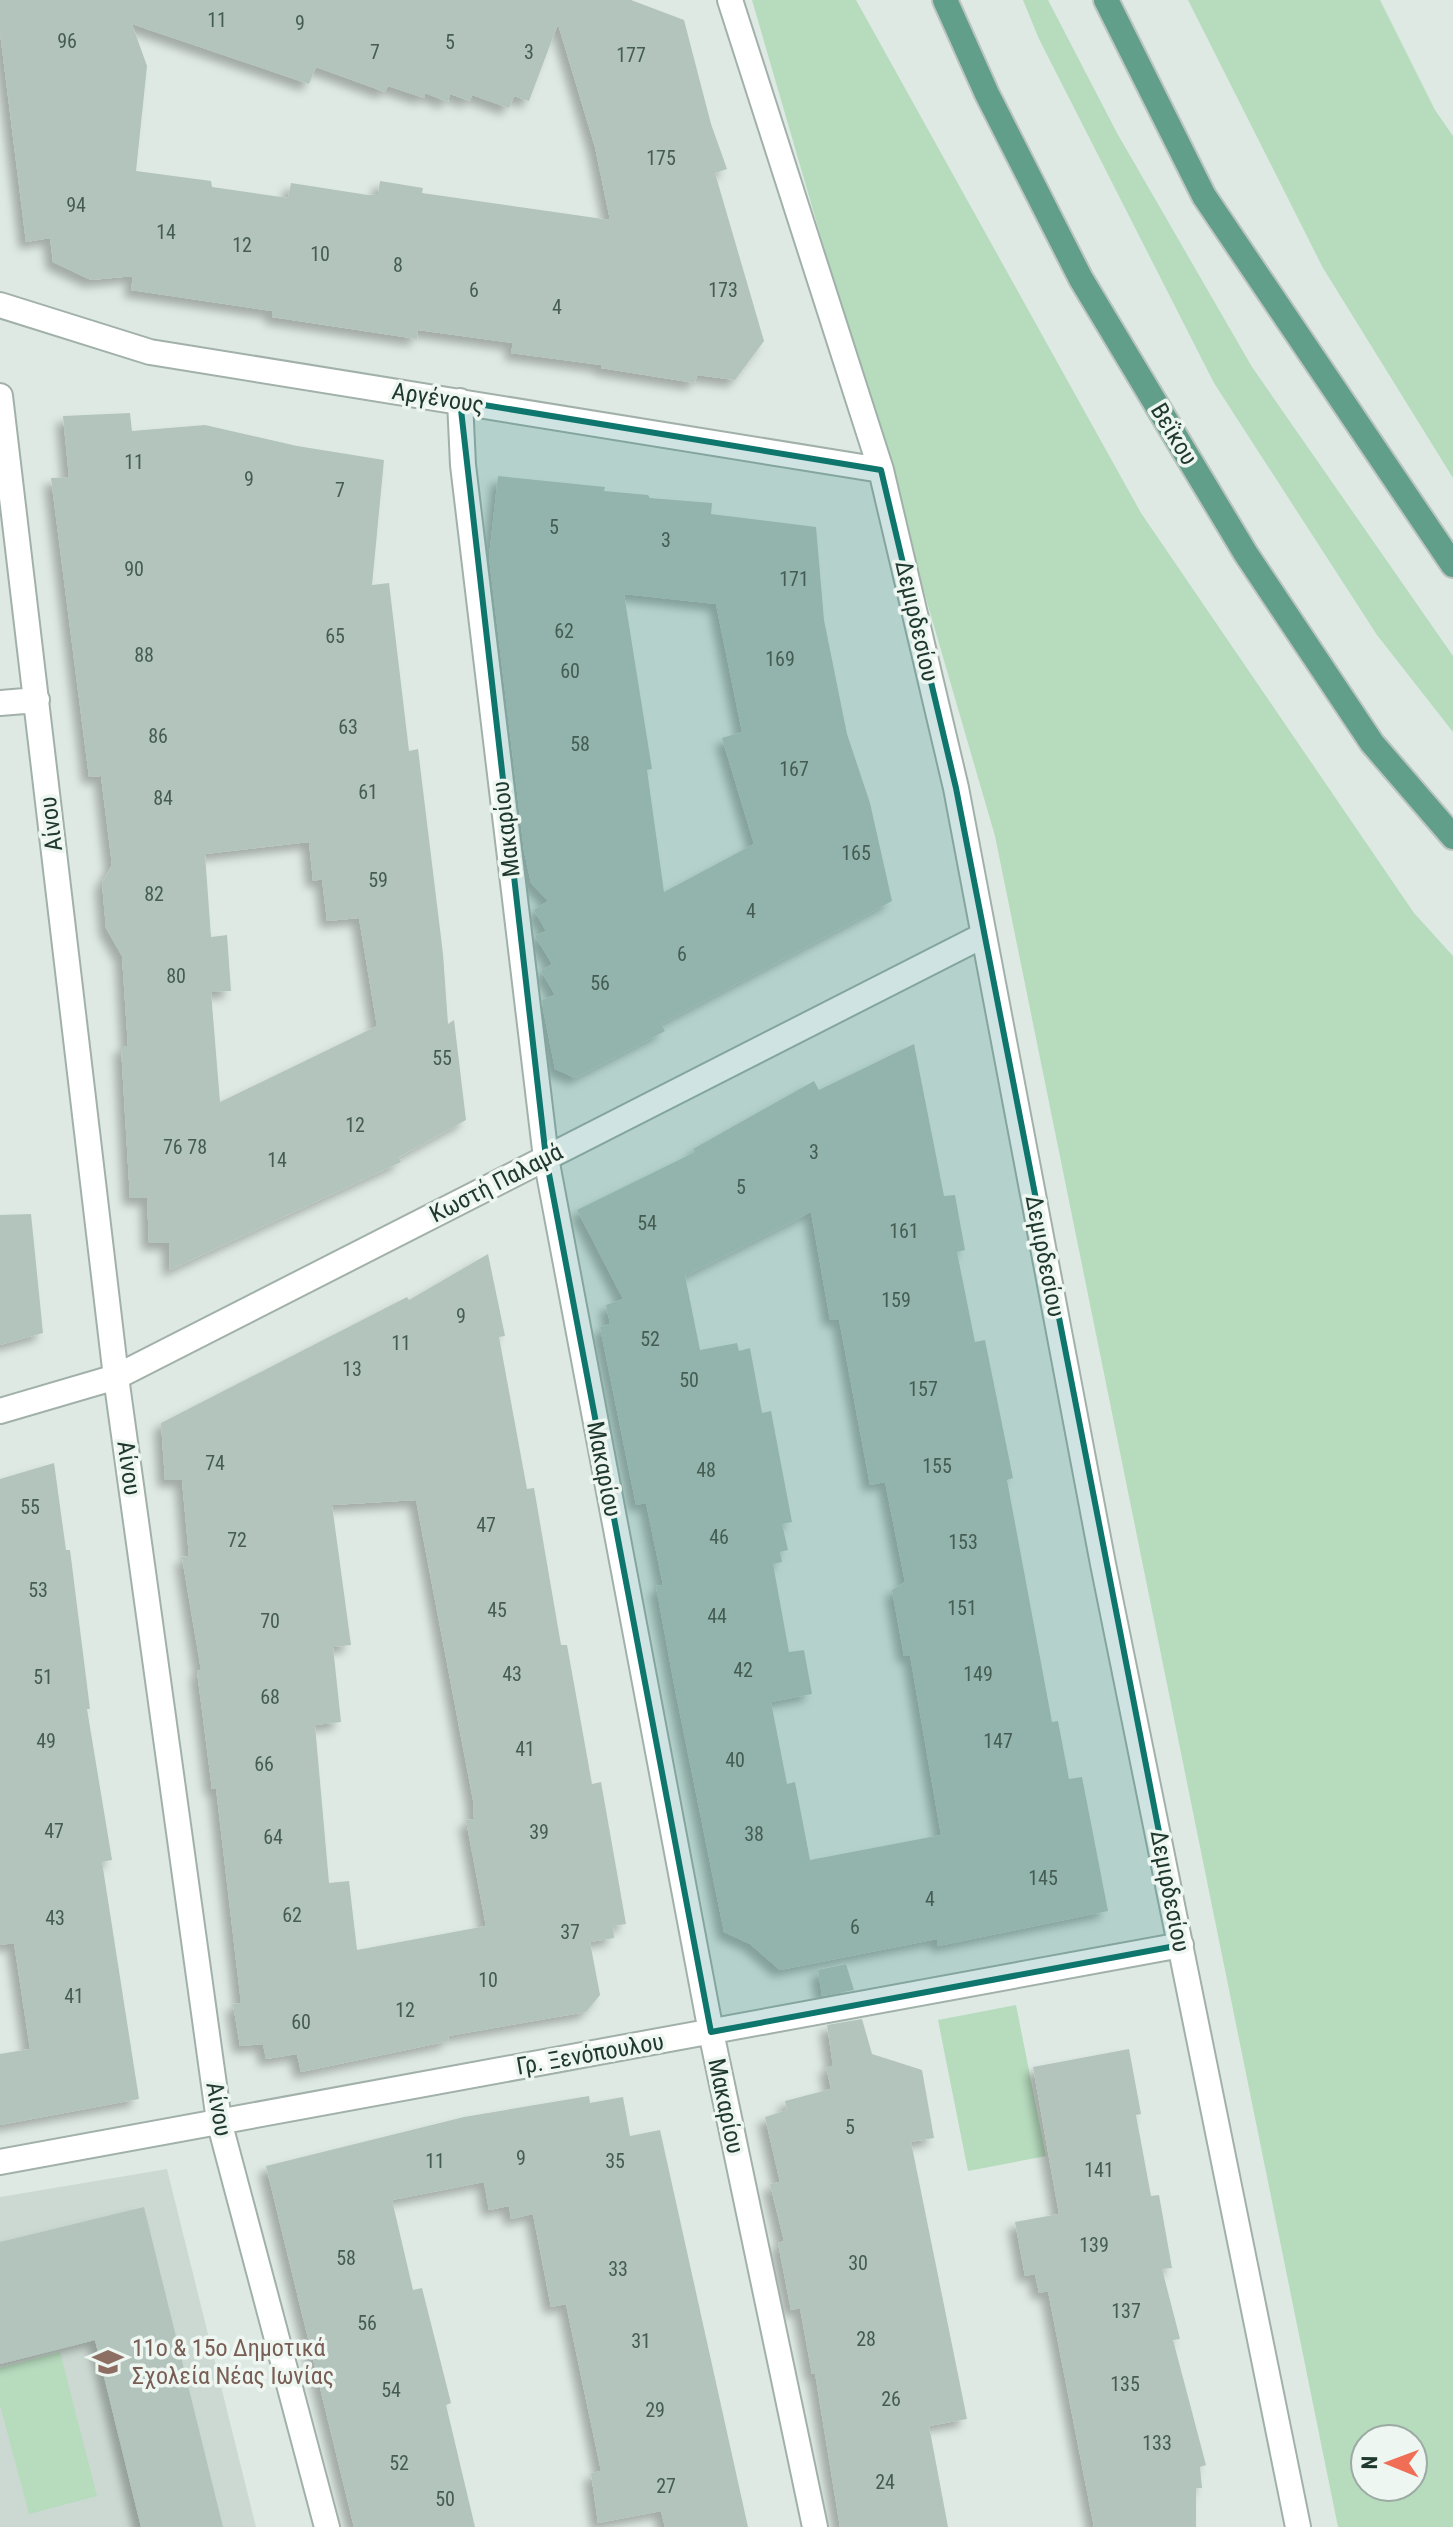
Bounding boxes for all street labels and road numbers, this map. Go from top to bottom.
street label: Αργένους [390,377,486,419]
street label: Βεΐκου [1145,398,1203,470]
street label: Δεμιρδεσίου [889,558,945,684]
street label: Μακαρίου [486,779,526,879]
street label: Αίνου [34,795,68,853]
street label: Κωστή Παλαμά [425,1138,567,1228]
street label: Δεμιρδεσίου [1020,1193,1070,1319]
street label: Μακαρίου [581,1419,627,1519]
street label: Αίνου [111,1439,147,1497]
street label: Δεμιρδεσίου [1145,1828,1195,1954]
street label: Γρ. Ξενόπουλου [514,2027,666,2081]
street label: Μακαρίου [702,2056,750,2156]
street label: Αίνου [200,2080,238,2138]

